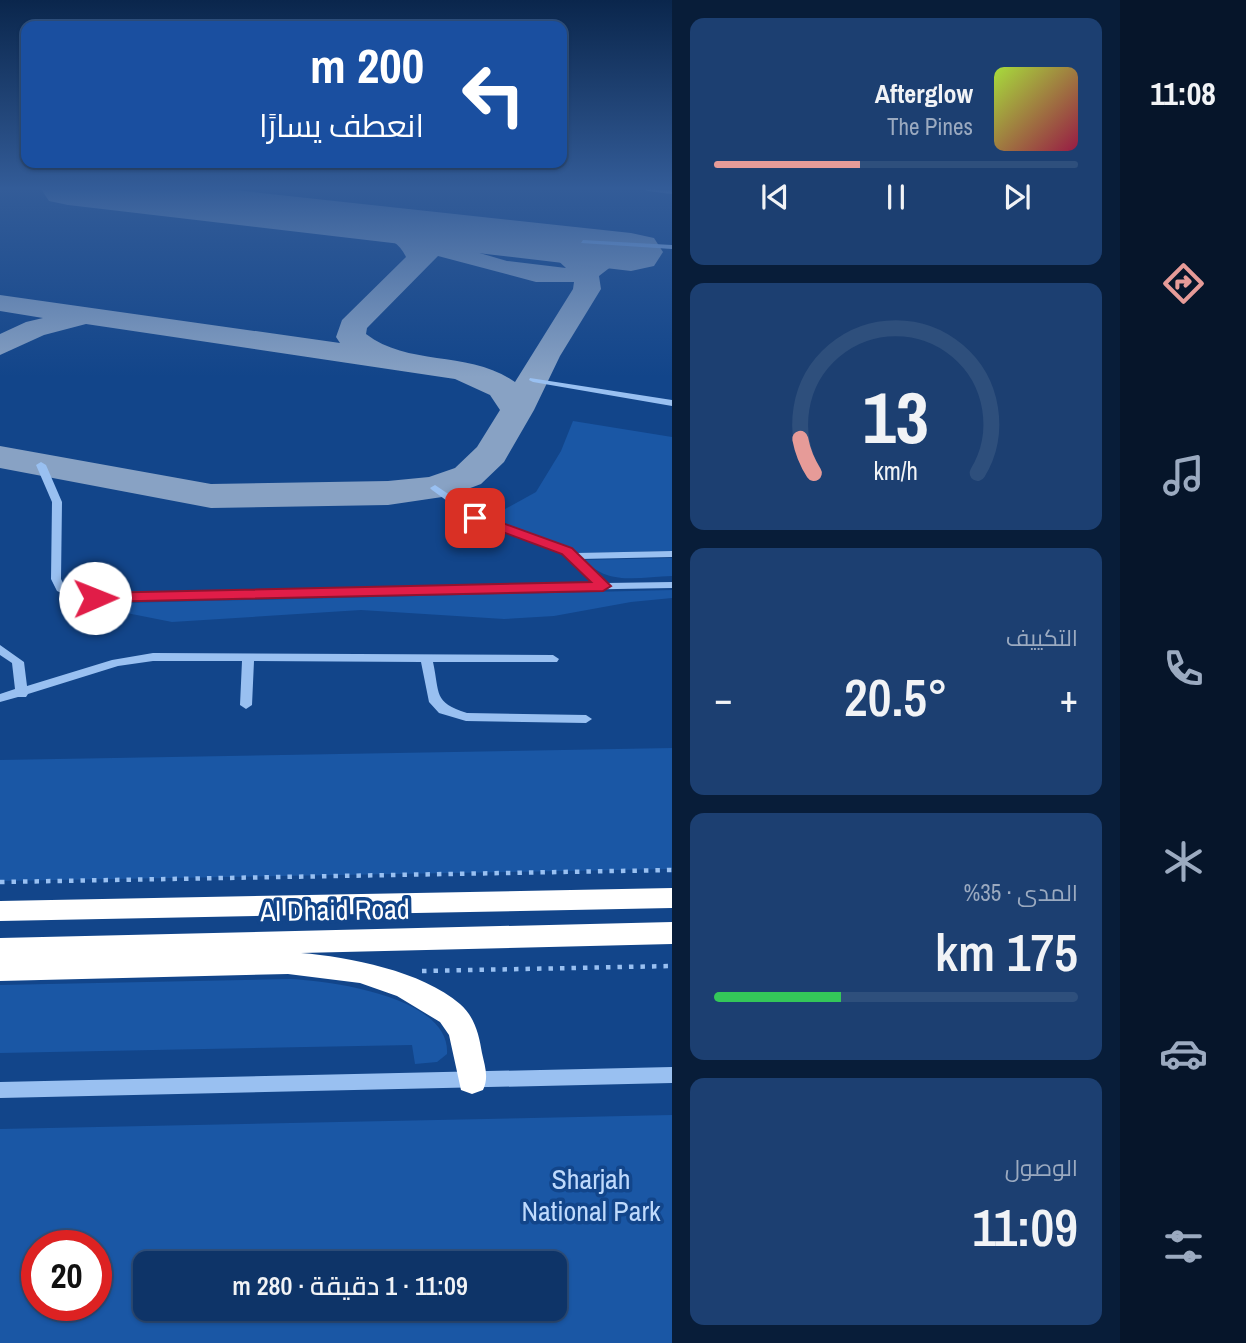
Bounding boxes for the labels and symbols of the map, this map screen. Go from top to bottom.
pin [445,488,505,548]
position arrow [58,561,132,635]
street label: Al Dhaid Road [259,890,410,930]
park label: Sharjah National Park [521,1160,661,1230]
speed limit sign: 20 [21,1230,112,1321]

